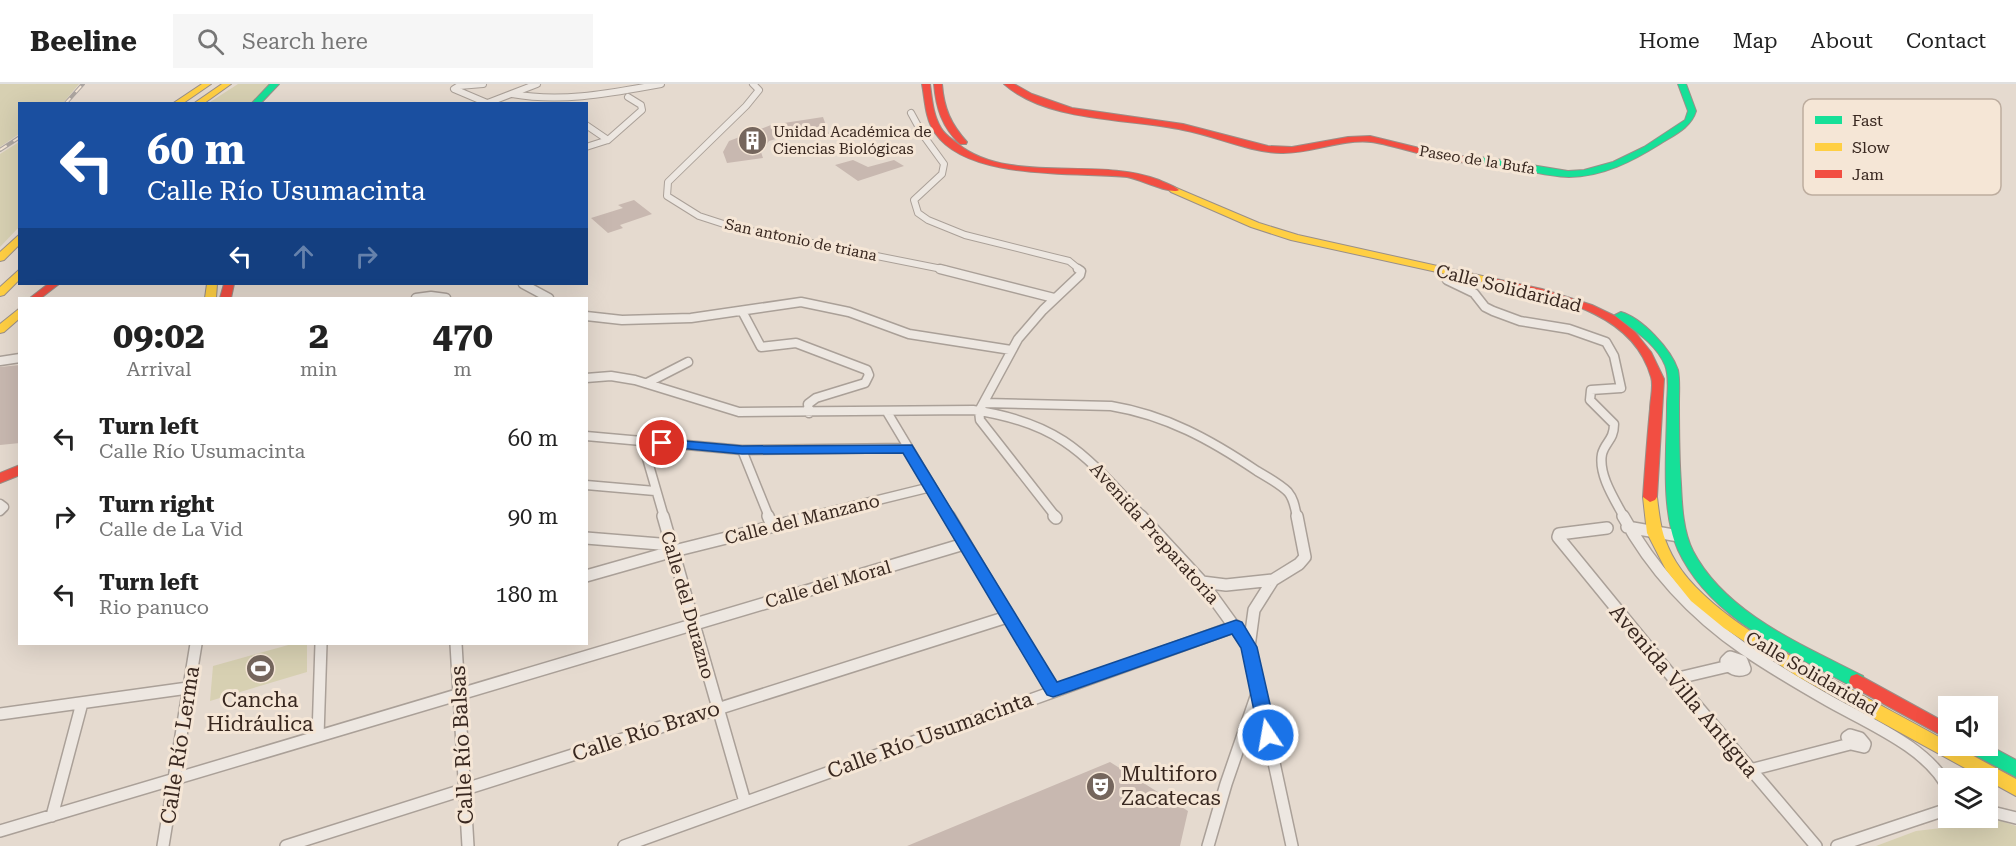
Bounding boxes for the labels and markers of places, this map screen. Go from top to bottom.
place label: Unidad Académica de Ciencias Biológicas [773,123,932,158]
building icon: Unidad Académica de Ciencias Biológicas [736,125,768,157]
pin [636,417,687,468]
sports icon: Cancha Hidráulica [244,653,276,685]
place label: Cancha Hidráulica [207,688,314,736]
place label: Multiforo Zacatecas [1121,762,1221,810]
theatre icon: Multiforo Zacatecas [1084,770,1116,802]

